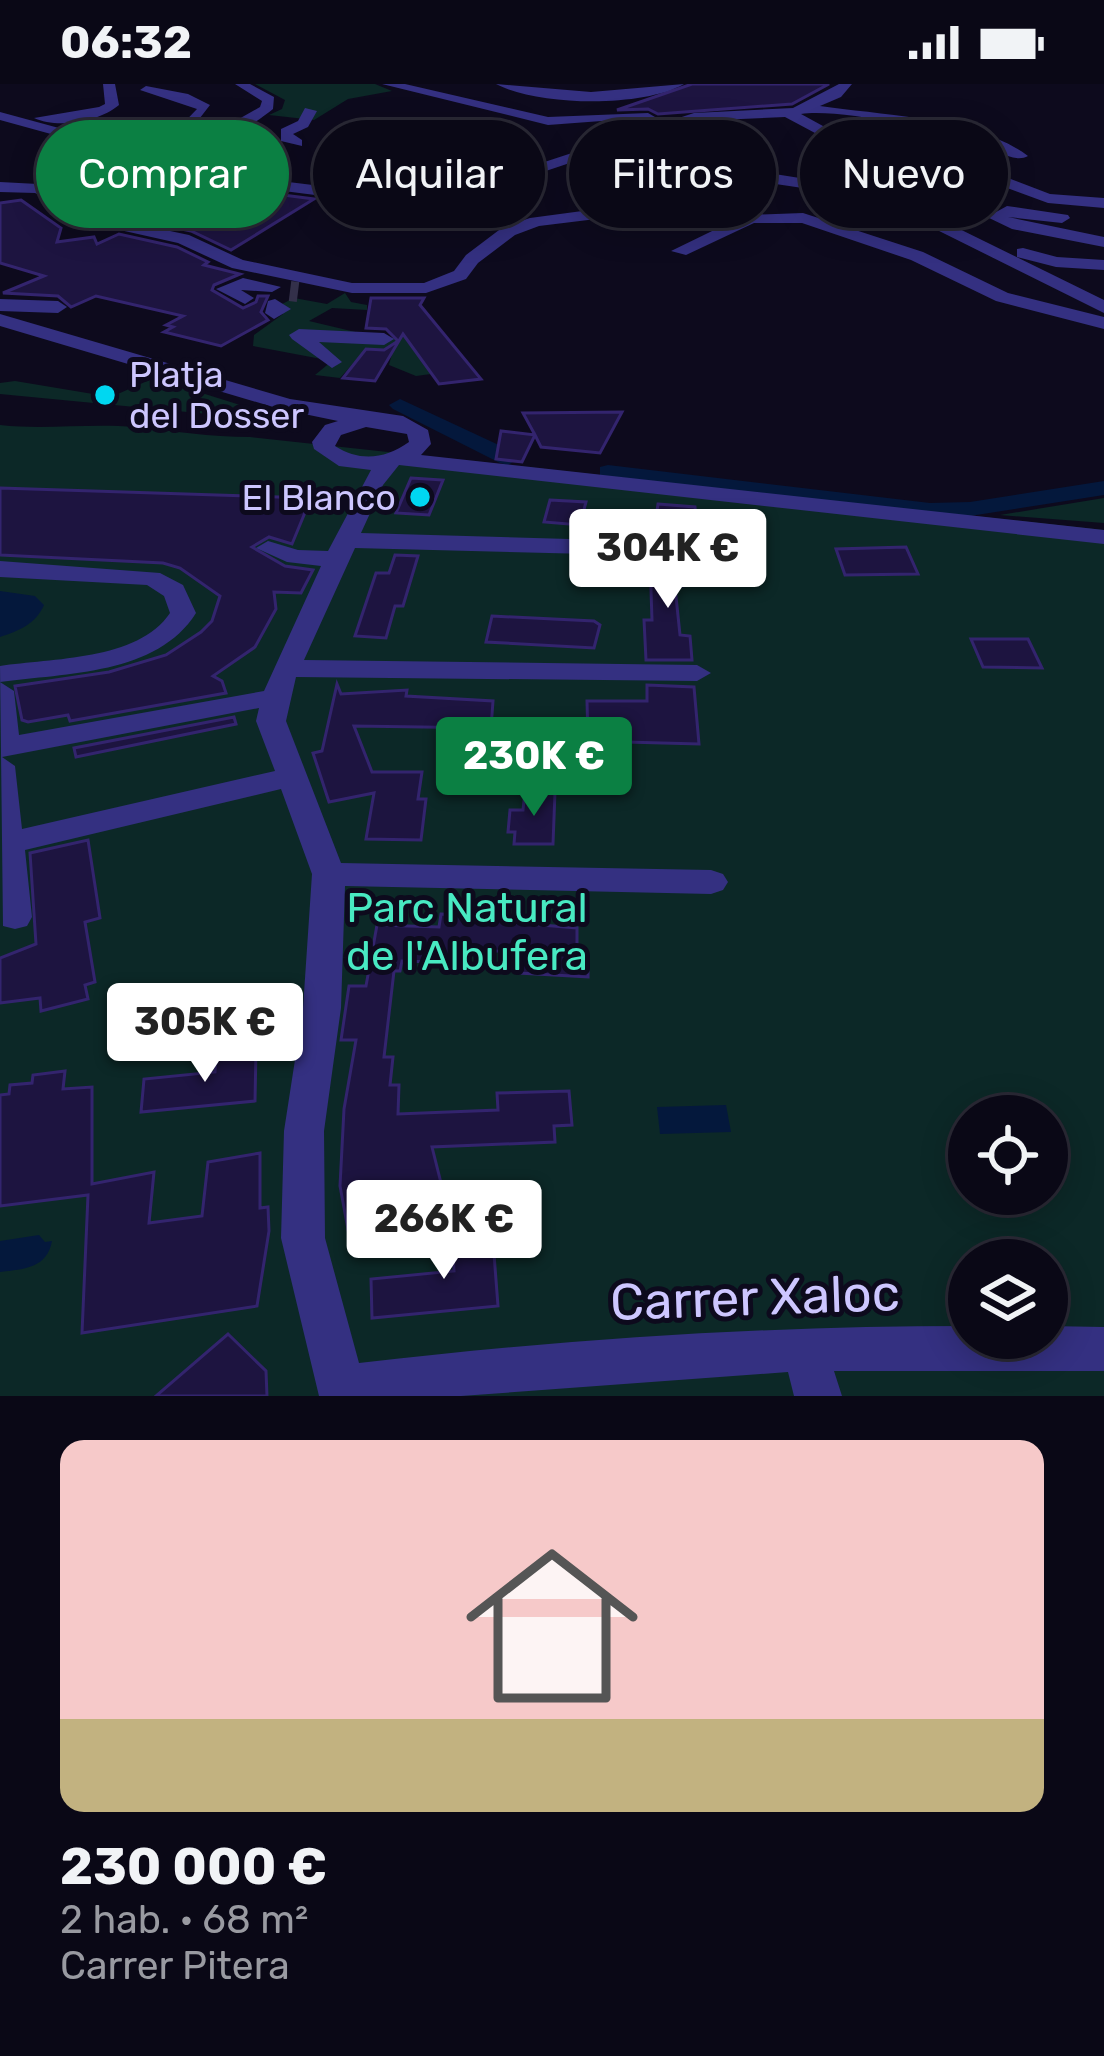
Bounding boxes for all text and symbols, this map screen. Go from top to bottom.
text: 06:32 [60,16,192,69]
chip: Comprar [36,120,289,228]
chip: Alquilar [313,120,545,228]
chip: Filtros [569,120,776,228]
chip: Nuevo [800,120,1008,228]
place label: Platja del Dosser [129,353,304,437]
marker: Platja del Dosser [92,382,118,408]
place label: El Blanco [242,476,396,519]
marker: El Blanco [407,484,433,510]
pin: 304K € [570,509,766,611]
text: 304K € [596,525,740,571]
pin: 230K € [436,717,632,819]
text: 230K € [463,733,605,779]
park label: Parc Natural de l'Albufera [346,883,588,981]
pin: 305K € [107,983,303,1085]
text: 305K € [134,999,276,1045]
map controls [948,1095,1068,1359]
button: locate [948,1095,1068,1215]
pin: 266K € [346,1180,542,1282]
text: 266K € [374,1196,514,1242]
button: layers [948,1239,1068,1359]
street label: Carrer Xaloc [609,1262,901,1333]
icon: home [444,1518,660,1734]
text: 230 000 € [60,1836,327,1897]
text: 2 hab. · 68 m² [60,1897,308,1943]
text: Carrer Pitera [60,1943,290,1989]

